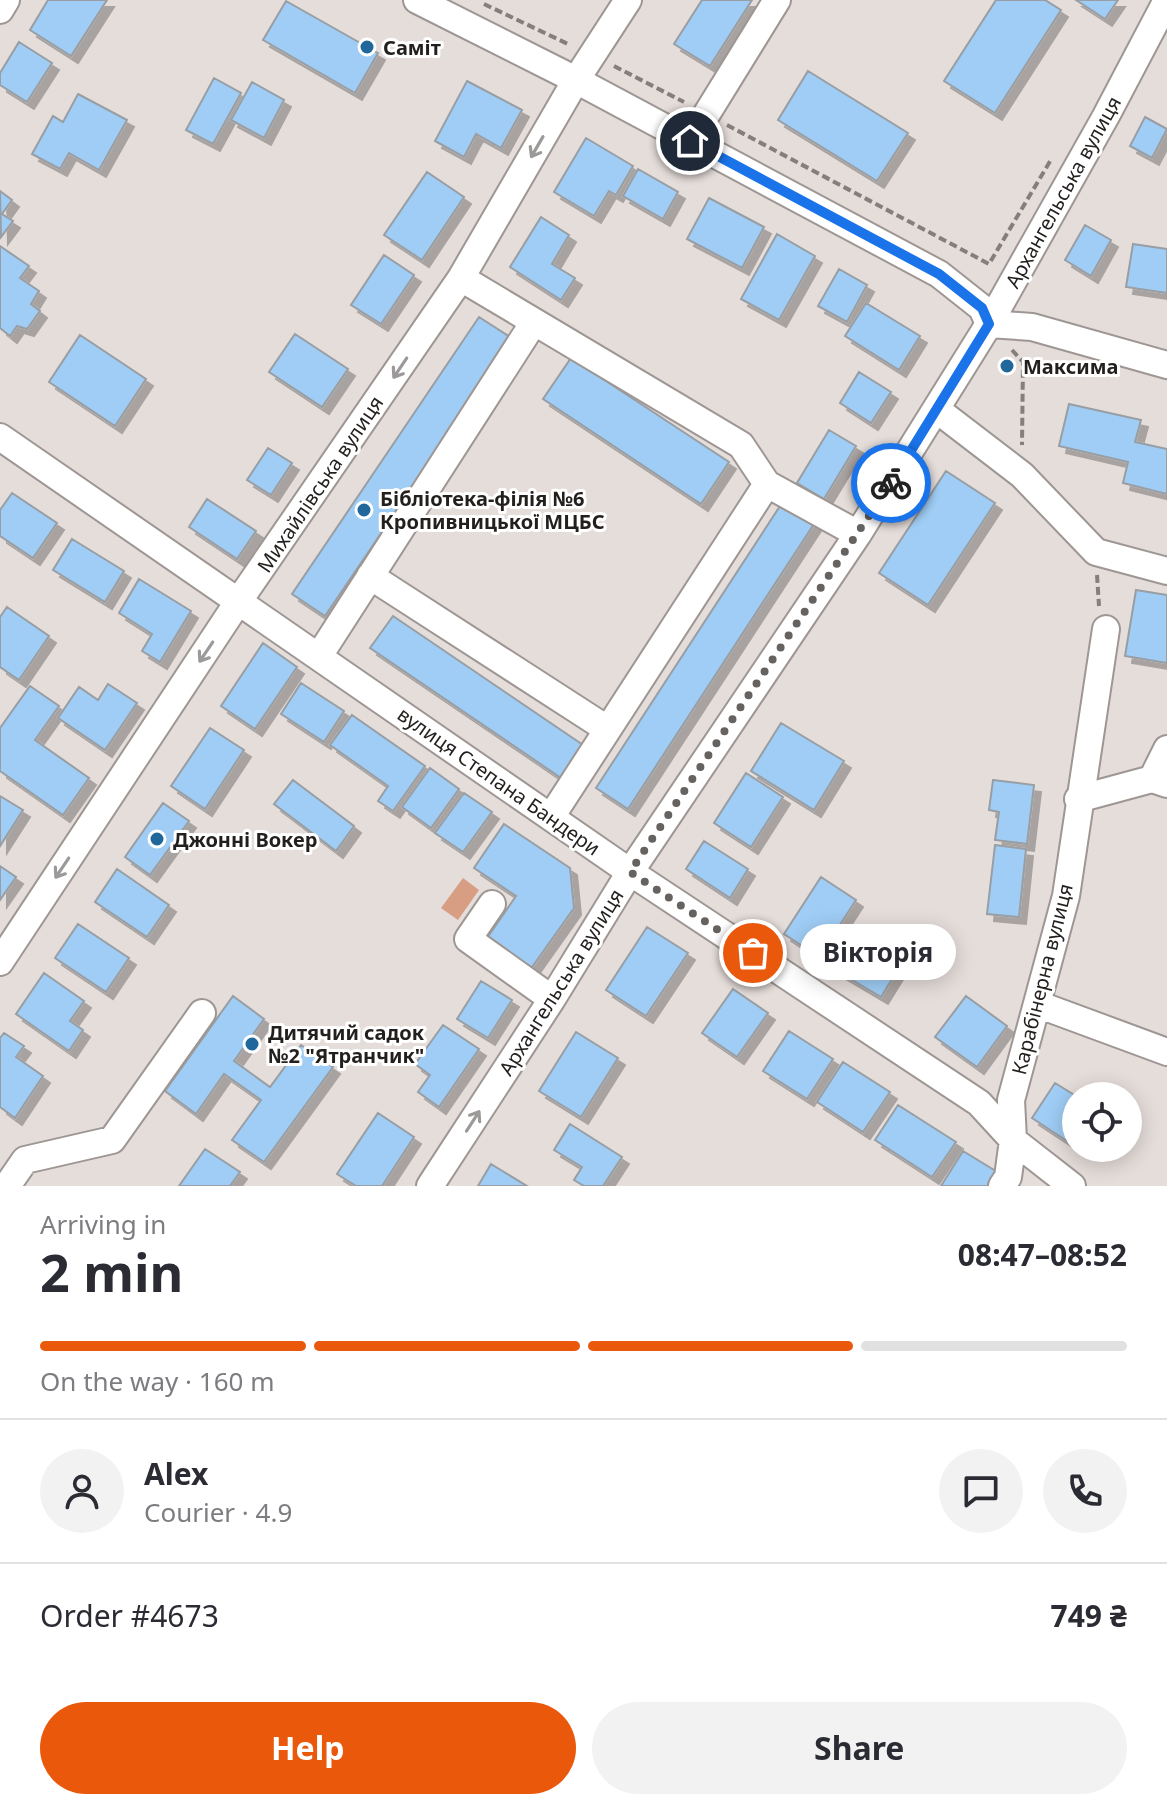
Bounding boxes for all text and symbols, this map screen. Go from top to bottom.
place label: Саміт [383,34,441,61]
marker: Саміт [358,38,376,56]
street label: Архангельська вулиця [999,91,1127,293]
pin [656,107,724,175]
icon: home [668,119,712,163]
one-way arrow [529,135,545,158]
place label: Максима [1023,353,1118,380]
one-way arrow [391,356,408,378]
marker: Максима [998,357,1016,375]
street label: Михайлівська вулиця [251,390,389,578]
courier [851,443,931,523]
icon: bike [869,461,913,505]
place label: Бібліотека-філія №6 Кропивницької МЦБС [380,485,605,535]
marker: Бібліотека-філія №6 Кропивницької МЦБС [355,501,373,519]
one-way arrow [197,640,214,662]
street label: вулиця Степана Бандери [392,701,606,861]
place label: Джонні Вокер [173,826,317,853]
marker: Джонні Вокер [148,830,166,848]
one-way arrow [54,857,70,879]
street label: Карабінерна вулиця [1005,881,1079,1077]
street label: Архангельська вулиця [492,883,630,1081]
pin [719,919,787,987]
callout: Вікторія [801,925,957,981]
icon: bag [731,931,775,975]
text: Вікторія [823,934,933,970]
place label: Дитячий садок №2 "Ятранчик" [268,1019,425,1069]
marker: Дитячий садок №2 "Ятранчик" [243,1035,261,1053]
map controls [1062,1082,1142,1162]
button: locate [1062,1082,1142,1162]
one-way arrow [464,1110,481,1132]
text: Arriving in [40,1206,166,1242]
text: 08:47–08:52 [958,1234,1127,1275]
text: 2 min [40,1236,183,1307]
text: On the way · 160 m [40,1363,274,1399]
button: person [40,1449,124,1533]
button: chat [939,1449,1023,1533]
button: phone [1043,1449,1127,1533]
text: Alex [144,1453,208,1494]
text: Courier · 4.9 [144,1494,292,1530]
text: Order #4673 [40,1595,219,1636]
text: 749 ₴ [1051,1595,1127,1636]
button: Help [40,1702,576,1794]
button: Share [592,1702,1127,1794]

